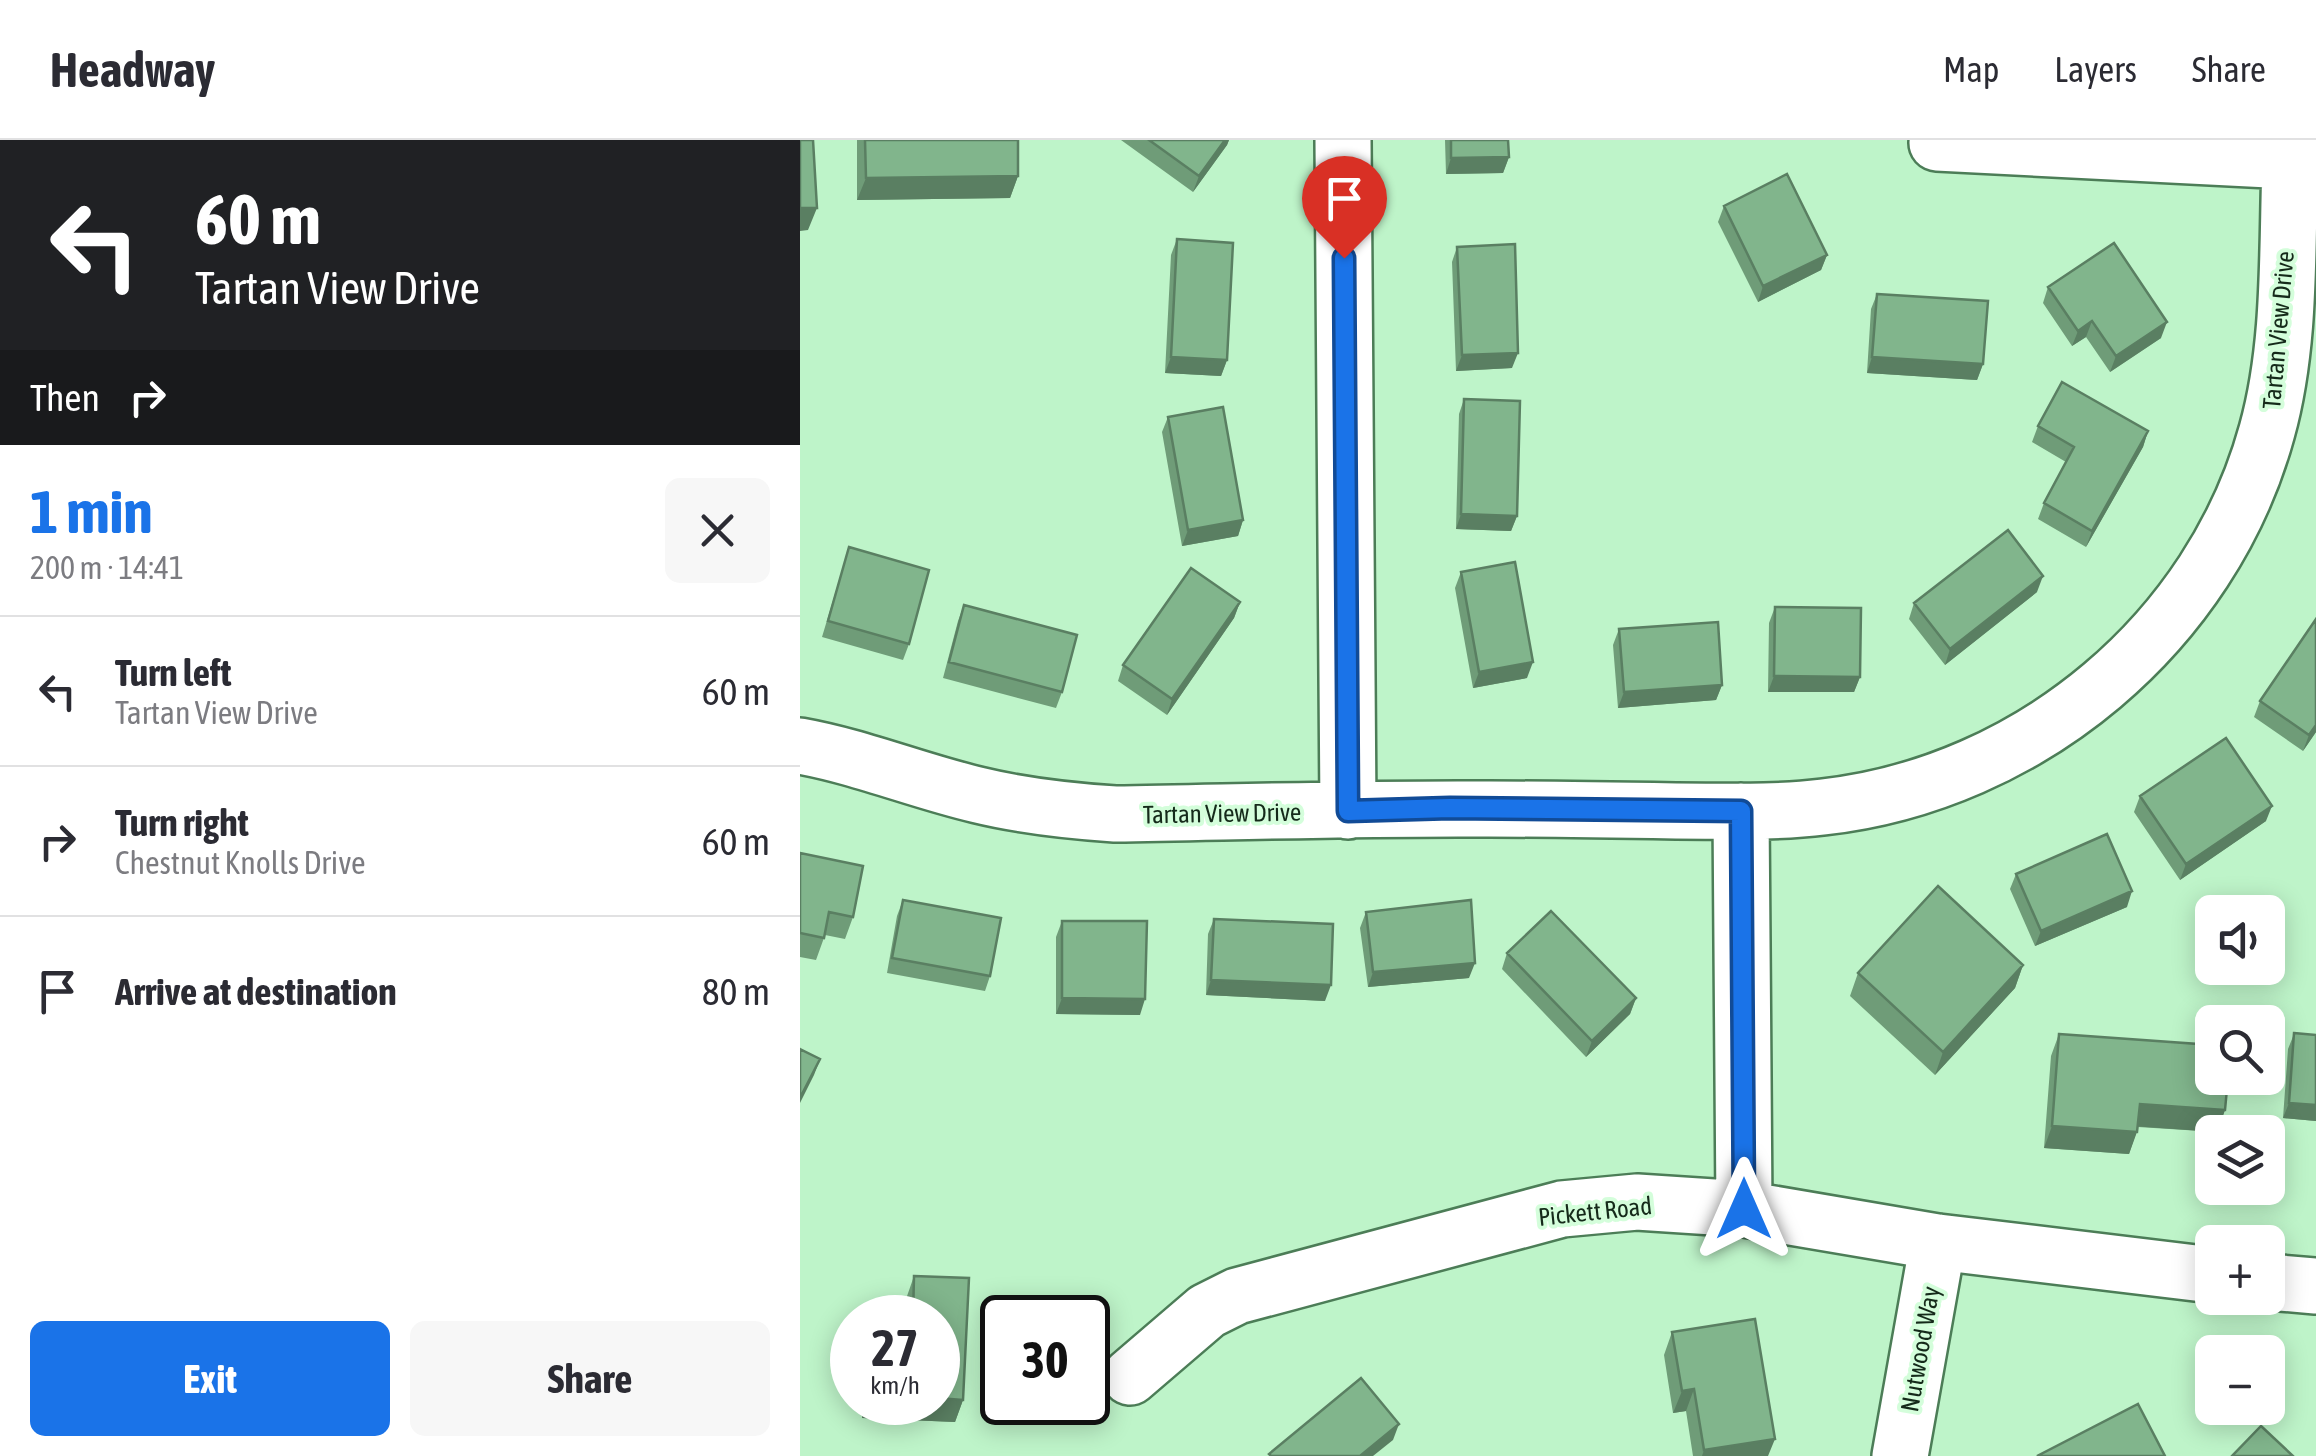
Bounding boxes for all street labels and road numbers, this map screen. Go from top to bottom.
street label: Tartan View Drive [2257,250,2299,410]
street label: Tartan View Drive [1143,798,1301,828]
street label: Pickett Road [1537,1191,1653,1231]
street label: Nutwood Way [1895,1284,1945,1414]

